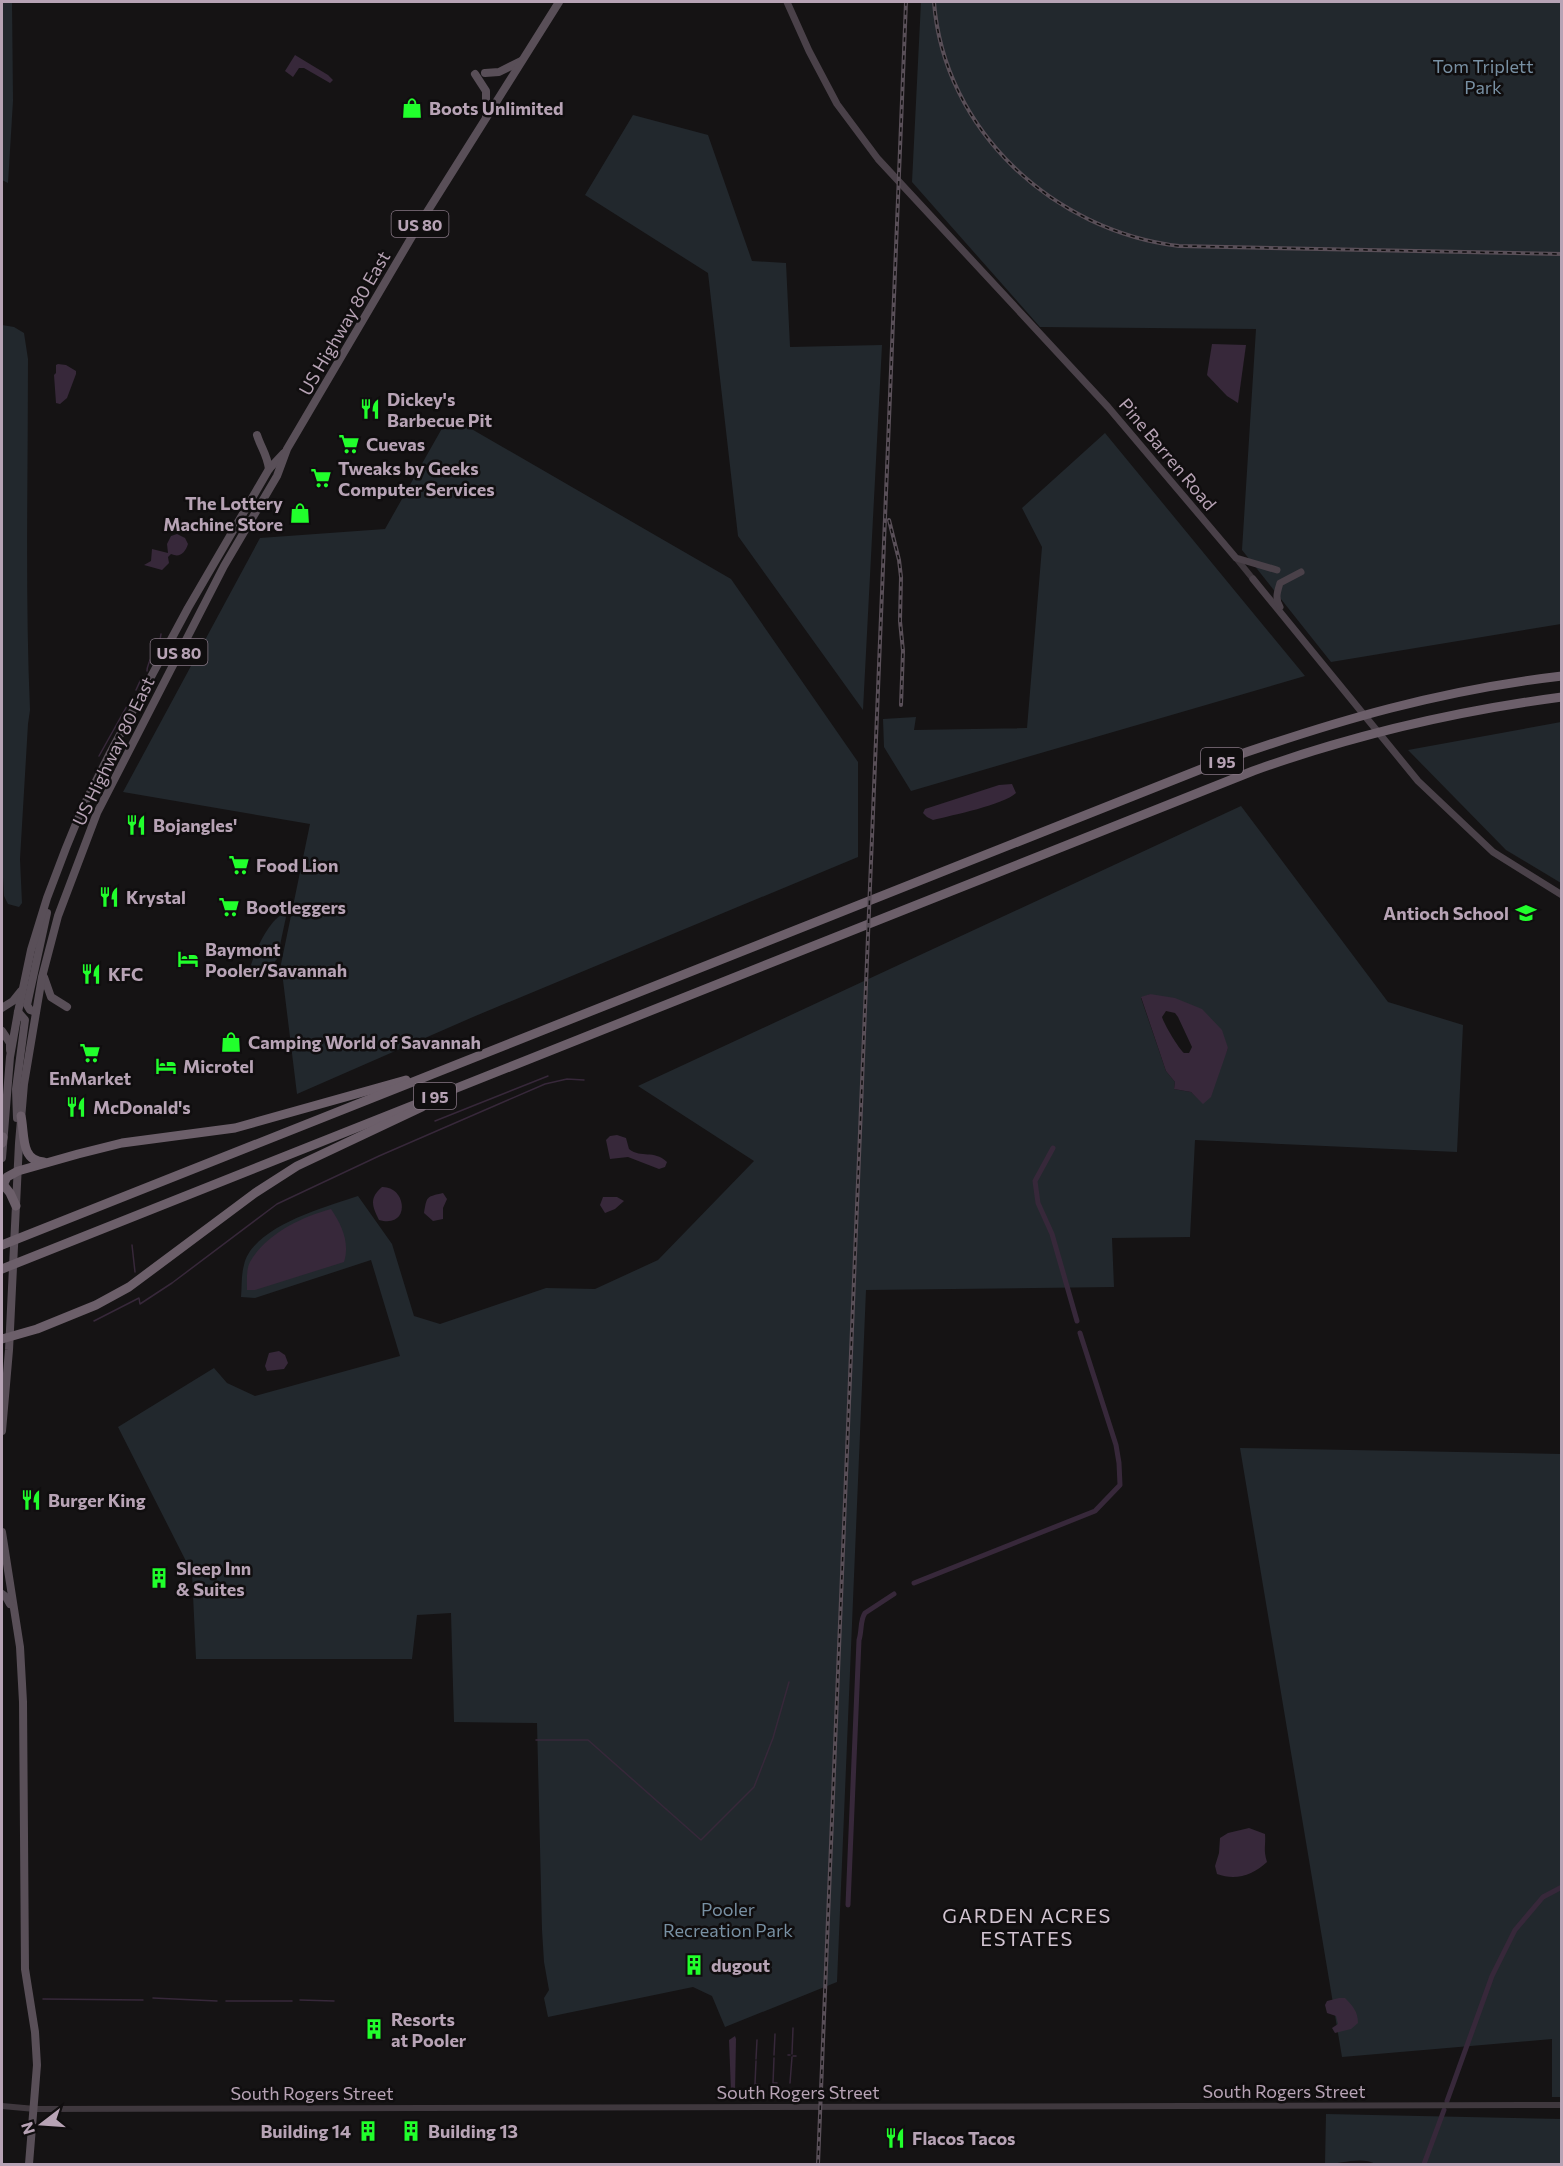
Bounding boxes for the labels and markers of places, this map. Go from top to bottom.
shop icon: Boots Unlimited [400,96,424,120]
place label: Boots Unlimited [429,97,564,119]
place label: Dickey's Barbecue Pit [387,388,493,431]
restaurant icon: Dickey's Barbecue Pit [358,397,382,421]
supermarket icon: Cuevas [337,432,361,456]
place label: Cuevas [366,433,425,455]
place label: Tweaks by Geeks Computer Services [338,457,495,500]
supermarket icon: Tweaks by Geeks Computer Services [309,466,333,490]
place label: The Lottery Machine Store [163,492,283,535]
shop icon: The Lottery Machine Store [288,501,312,525]
restaurant icon: Bojangles' [124,813,148,837]
place label: Bojangles' [153,814,237,836]
supermarket icon: Food Lion [227,853,251,877]
place label: Food Lion [256,854,338,876]
restaurant icon: Krystal [97,885,121,909]
place label: Krystal [126,886,186,908]
supermarket icon: Bootleggers [217,895,241,919]
place label: Bootleggers [246,896,346,918]
school or university icon: Antioch School [1514,901,1538,925]
place label: Antioch School [1383,902,1509,924]
place label: Baymont Pooler/Savannah [205,938,347,981]
hotel icon: Baymont Pooler/Savannah [176,947,200,971]
restaurant icon: KFC [79,962,103,986]
place label: KFC [108,963,143,985]
shop icon: Camping World of Savannah [219,1030,243,1054]
place label: Camping World of Savannah [248,1031,481,1053]
supermarket icon: EnMarket [78,1041,102,1065]
hotel icon: Microtel [154,1054,178,1078]
place label: Microtel [183,1055,254,1077]
place label: EnMarket [49,1067,131,1089]
restaurant icon: McDonald's [64,1095,88,1119]
place label: McDonald's [93,1096,191,1118]
restaurant icon: Burger King [19,1488,43,1512]
place label: Burger King [48,1489,146,1511]
place label: Sleep Inn & Suites [176,1557,251,1600]
building icon: Sleep Inn & Suites [147,1566,171,1590]
building icon: dugout [682,1953,706,1977]
place label: dugout [711,1954,771,1976]
place label: Resorts at Pooler [391,2008,467,2051]
building icon: Resorts at Pooler [362,2017,386,2041]
building icon: Building 14 [356,2119,380,2143]
building icon: Building 13 [399,2119,423,2143]
place label: Building 14 [260,2120,351,2142]
place label: Building 13 [428,2120,518,2142]
restaurant icon: Flacos Tacos [883,2126,907,2150]
place label: Flacos Tacos [912,2127,1015,2149]

